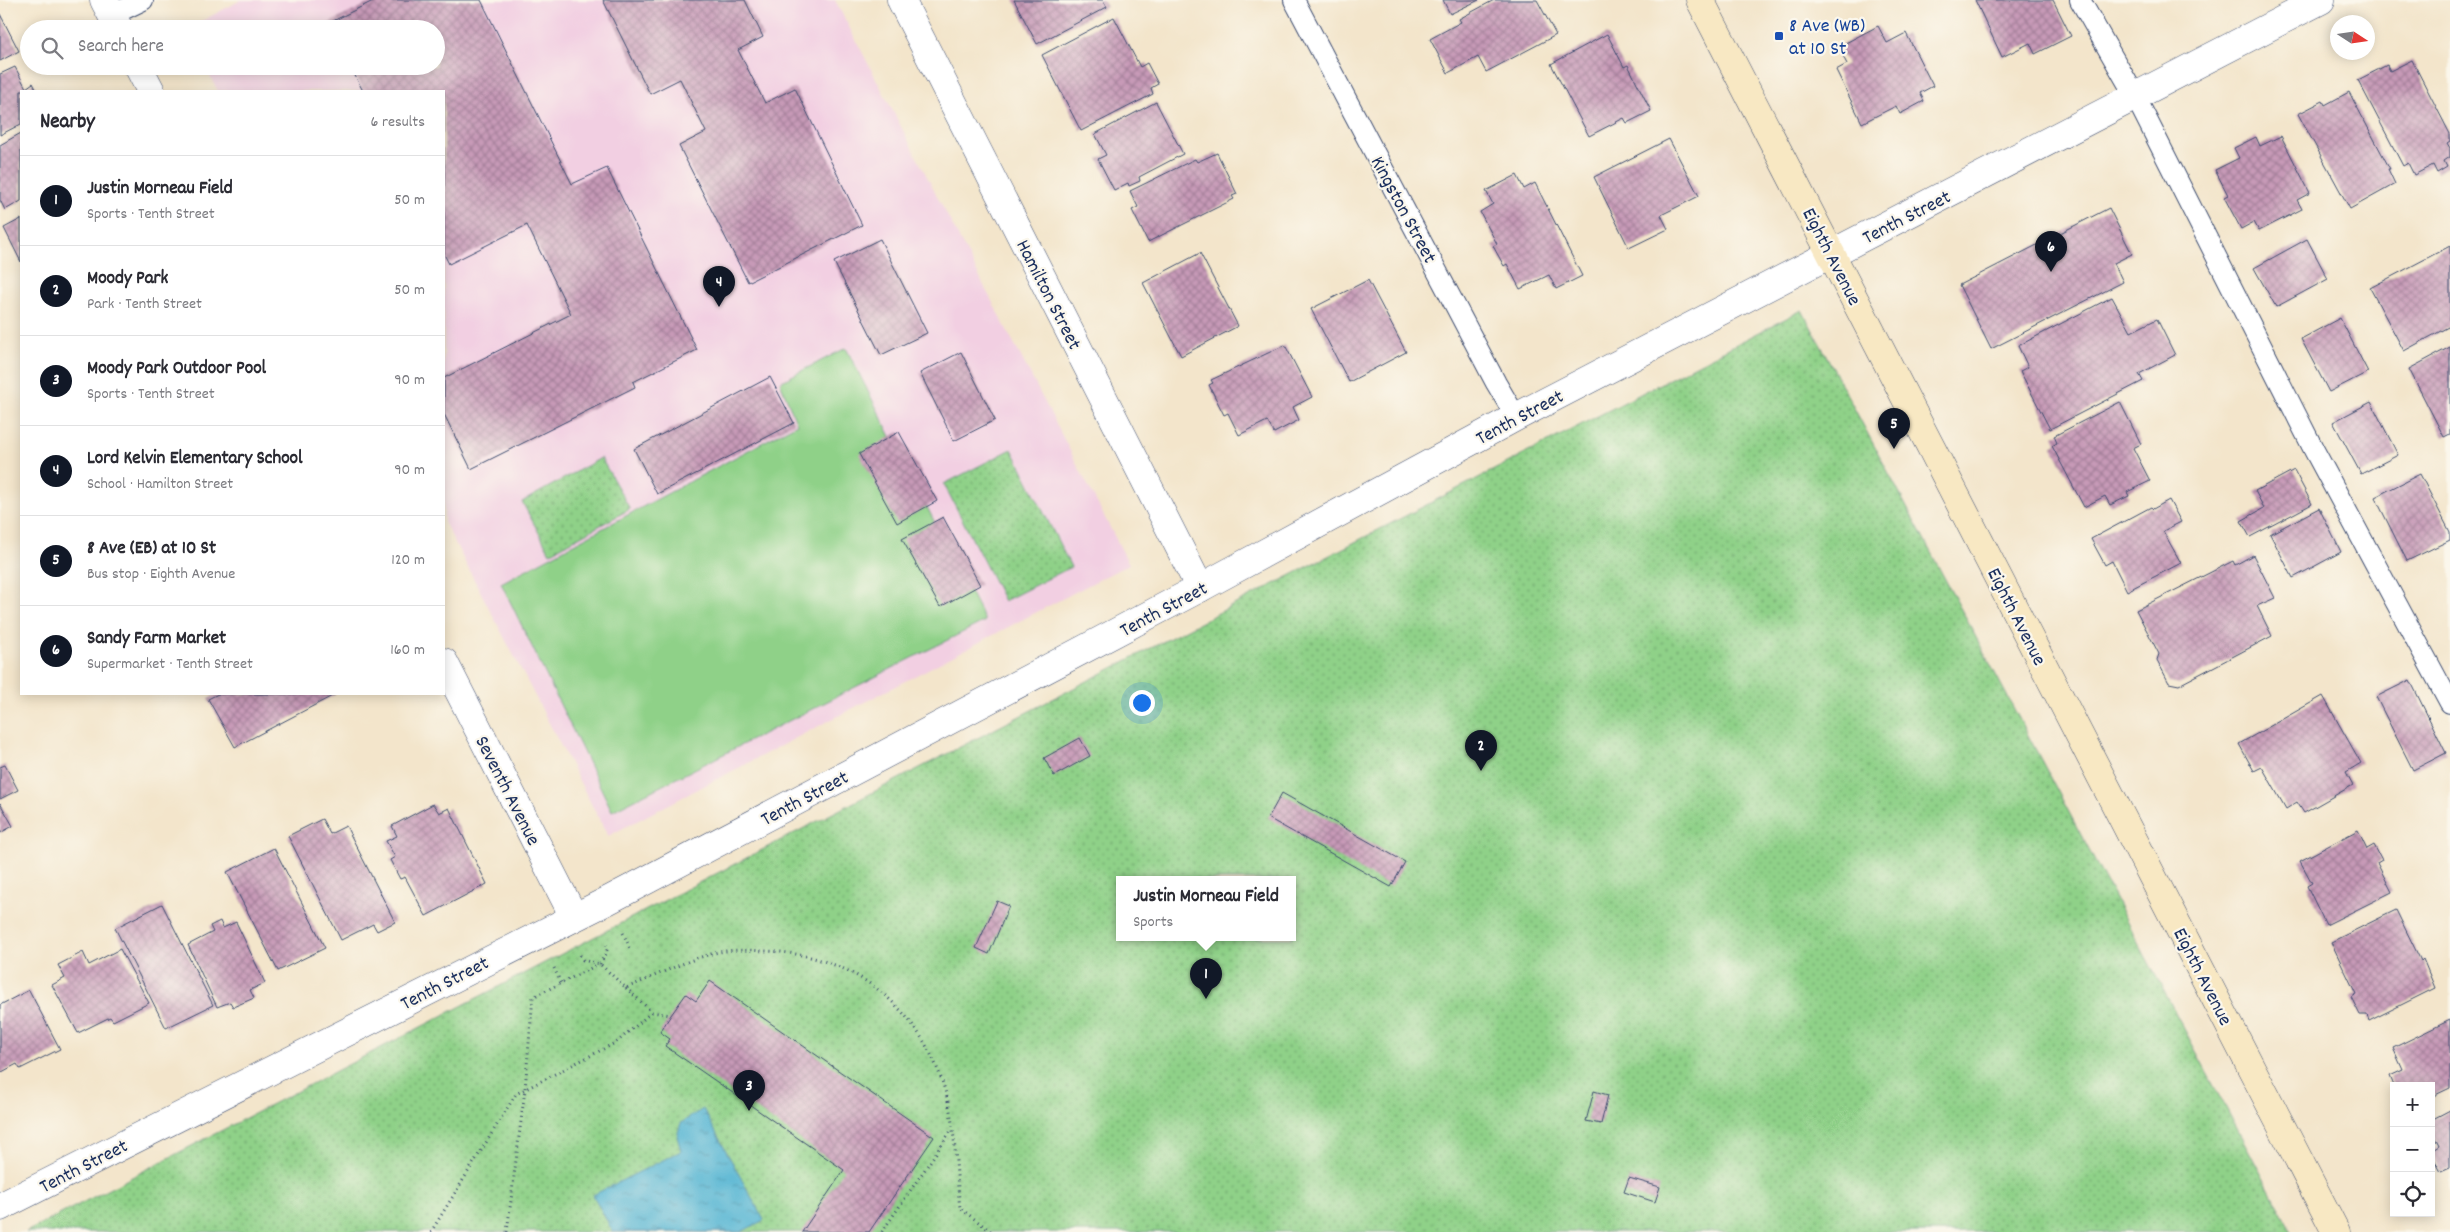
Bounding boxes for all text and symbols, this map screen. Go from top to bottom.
place label: 8 Ave (WB) at 10 St [1789,13,1865,64]
north arrow [2330,15,2375,60]
search box [20,20,445,75]
marker: 8 Ave (WB) at 10 St [1773,30,1785,42]
icon: search [38,34,66,62]
text: Search here [78,34,164,61]
text: Nearby [40,108,95,138]
text: 6 results [370,111,425,134]
street label: Kingston Street [1362,152,1442,269]
text: Justin Morneau Field [87,176,233,203]
street label: Tenth Street [1858,184,1956,253]
text: 1 [54,189,58,212]
text: 50 m [394,189,425,212]
text: Sports · Tenth Street [87,203,215,226]
street label: Eighth Avenue [1794,204,1867,311]
pin: 6 [2035,231,2067,272]
street label: Hamilton Street [1008,235,1087,355]
text: Moody Park [87,266,168,293]
pin: 4 [703,266,735,307]
text: 2 [53,279,60,302]
text: 50 m [394,279,425,302]
text: Park · Tenth Street [87,293,202,316]
text: Moody Park Outdoor Pool [87,356,266,383]
text: 3 [52,369,60,392]
text: 90 m [394,369,425,392]
text: Sports · Tenth Street [87,383,215,406]
street label: Tenth Street [1472,384,1569,453]
pin: 5 [1878,408,1910,449]
text: Lord Kelvin Elementary School [87,446,303,473]
text: 4 [53,459,59,482]
text: 90 m [394,459,425,482]
text: School · Hamilton Street [87,473,233,496]
text: 8 Ave (EB) at 10 St [87,536,216,563]
text: 5 [52,549,60,572]
text: 120 m [391,549,425,572]
text: Bus stop · Eighth Avenue [87,563,235,586]
street label: Eighth Avenue [1979,564,2052,671]
street label: Tenth Street [1116,576,1213,645]
text: Sandy Farm Market [87,626,226,653]
text: 6 [52,639,60,662]
text: 160 m [390,639,425,662]
text: Supermarket · Tenth Street [87,653,253,676]
your location [1129,690,1155,716]
pin: 2 [1465,730,1497,771]
street label: Seventh Avenue [467,732,546,851]
street label: Tenth Street [757,765,854,834]
popup [1116,876,1296,941]
text: Justin Morneau Field [1133,884,1279,911]
text: Sports [1133,911,1173,934]
street label: Eighth Avenue [2165,924,2238,1031]
street label: Tenth Street [396,950,494,1019]
pin: 1 [1190,958,1222,999]
pin: 3 [733,1070,765,1111]
map controls [2390,1082,2435,1217]
button: + [2390,1082,2435,1127]
button: − [2390,1127,2435,1172]
street label: Tenth Street [35,1133,133,1202]
button: locate [2390,1172,2435,1217]

